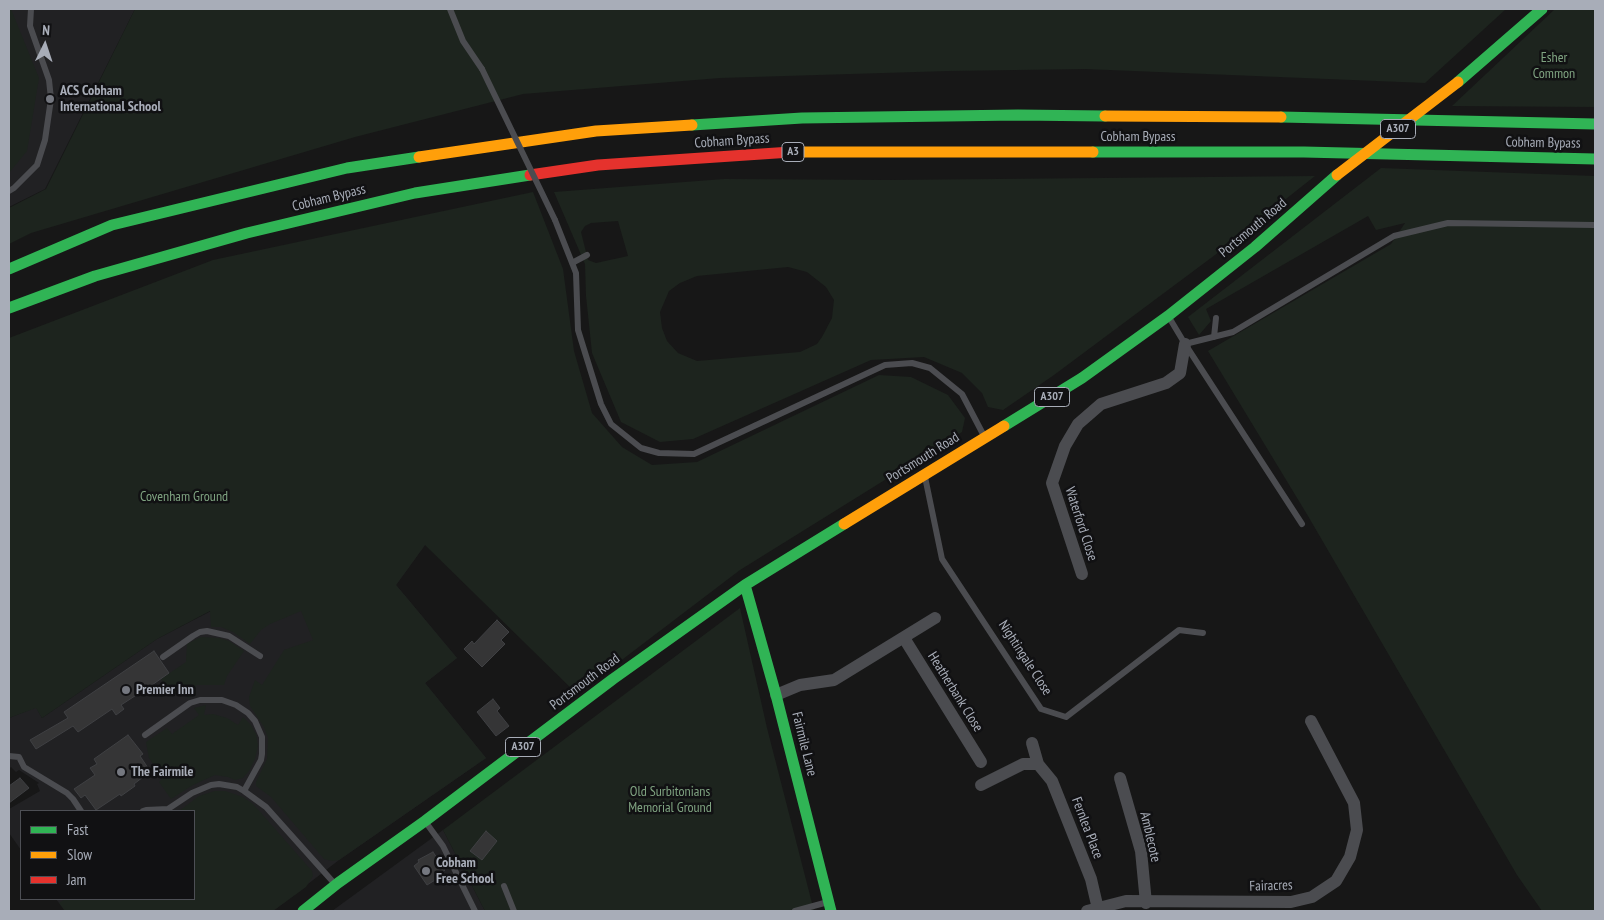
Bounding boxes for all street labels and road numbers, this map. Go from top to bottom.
road number: A307 [1380,120,1416,138]
street label: Cobham Bypass [1101,129,1175,145]
street label: Cobham Bypass [694,130,770,152]
street label: Cobham Bypass [1505,134,1581,152]
road number: A3 [782,142,804,162]
street label: Cobham Bypass [291,181,367,215]
street label: Portsmouth Road [1216,195,1290,261]
road number: A307 [1034,388,1070,407]
street label: Portsmouth Road [883,429,963,487]
street label: Waterford Close [1061,485,1101,563]
street label: Nightingale Close [995,617,1055,699]
street label: Heatherbank Close [924,649,986,735]
street label: Portsmouth Road [547,650,623,714]
street label: Fairmile Lane [788,710,820,778]
road number: A307 [506,738,540,756]
street label: Fernlea Place [1068,795,1106,861]
street label: Amblecote [1136,810,1164,864]
street label: Fairacres [1249,877,1293,895]

